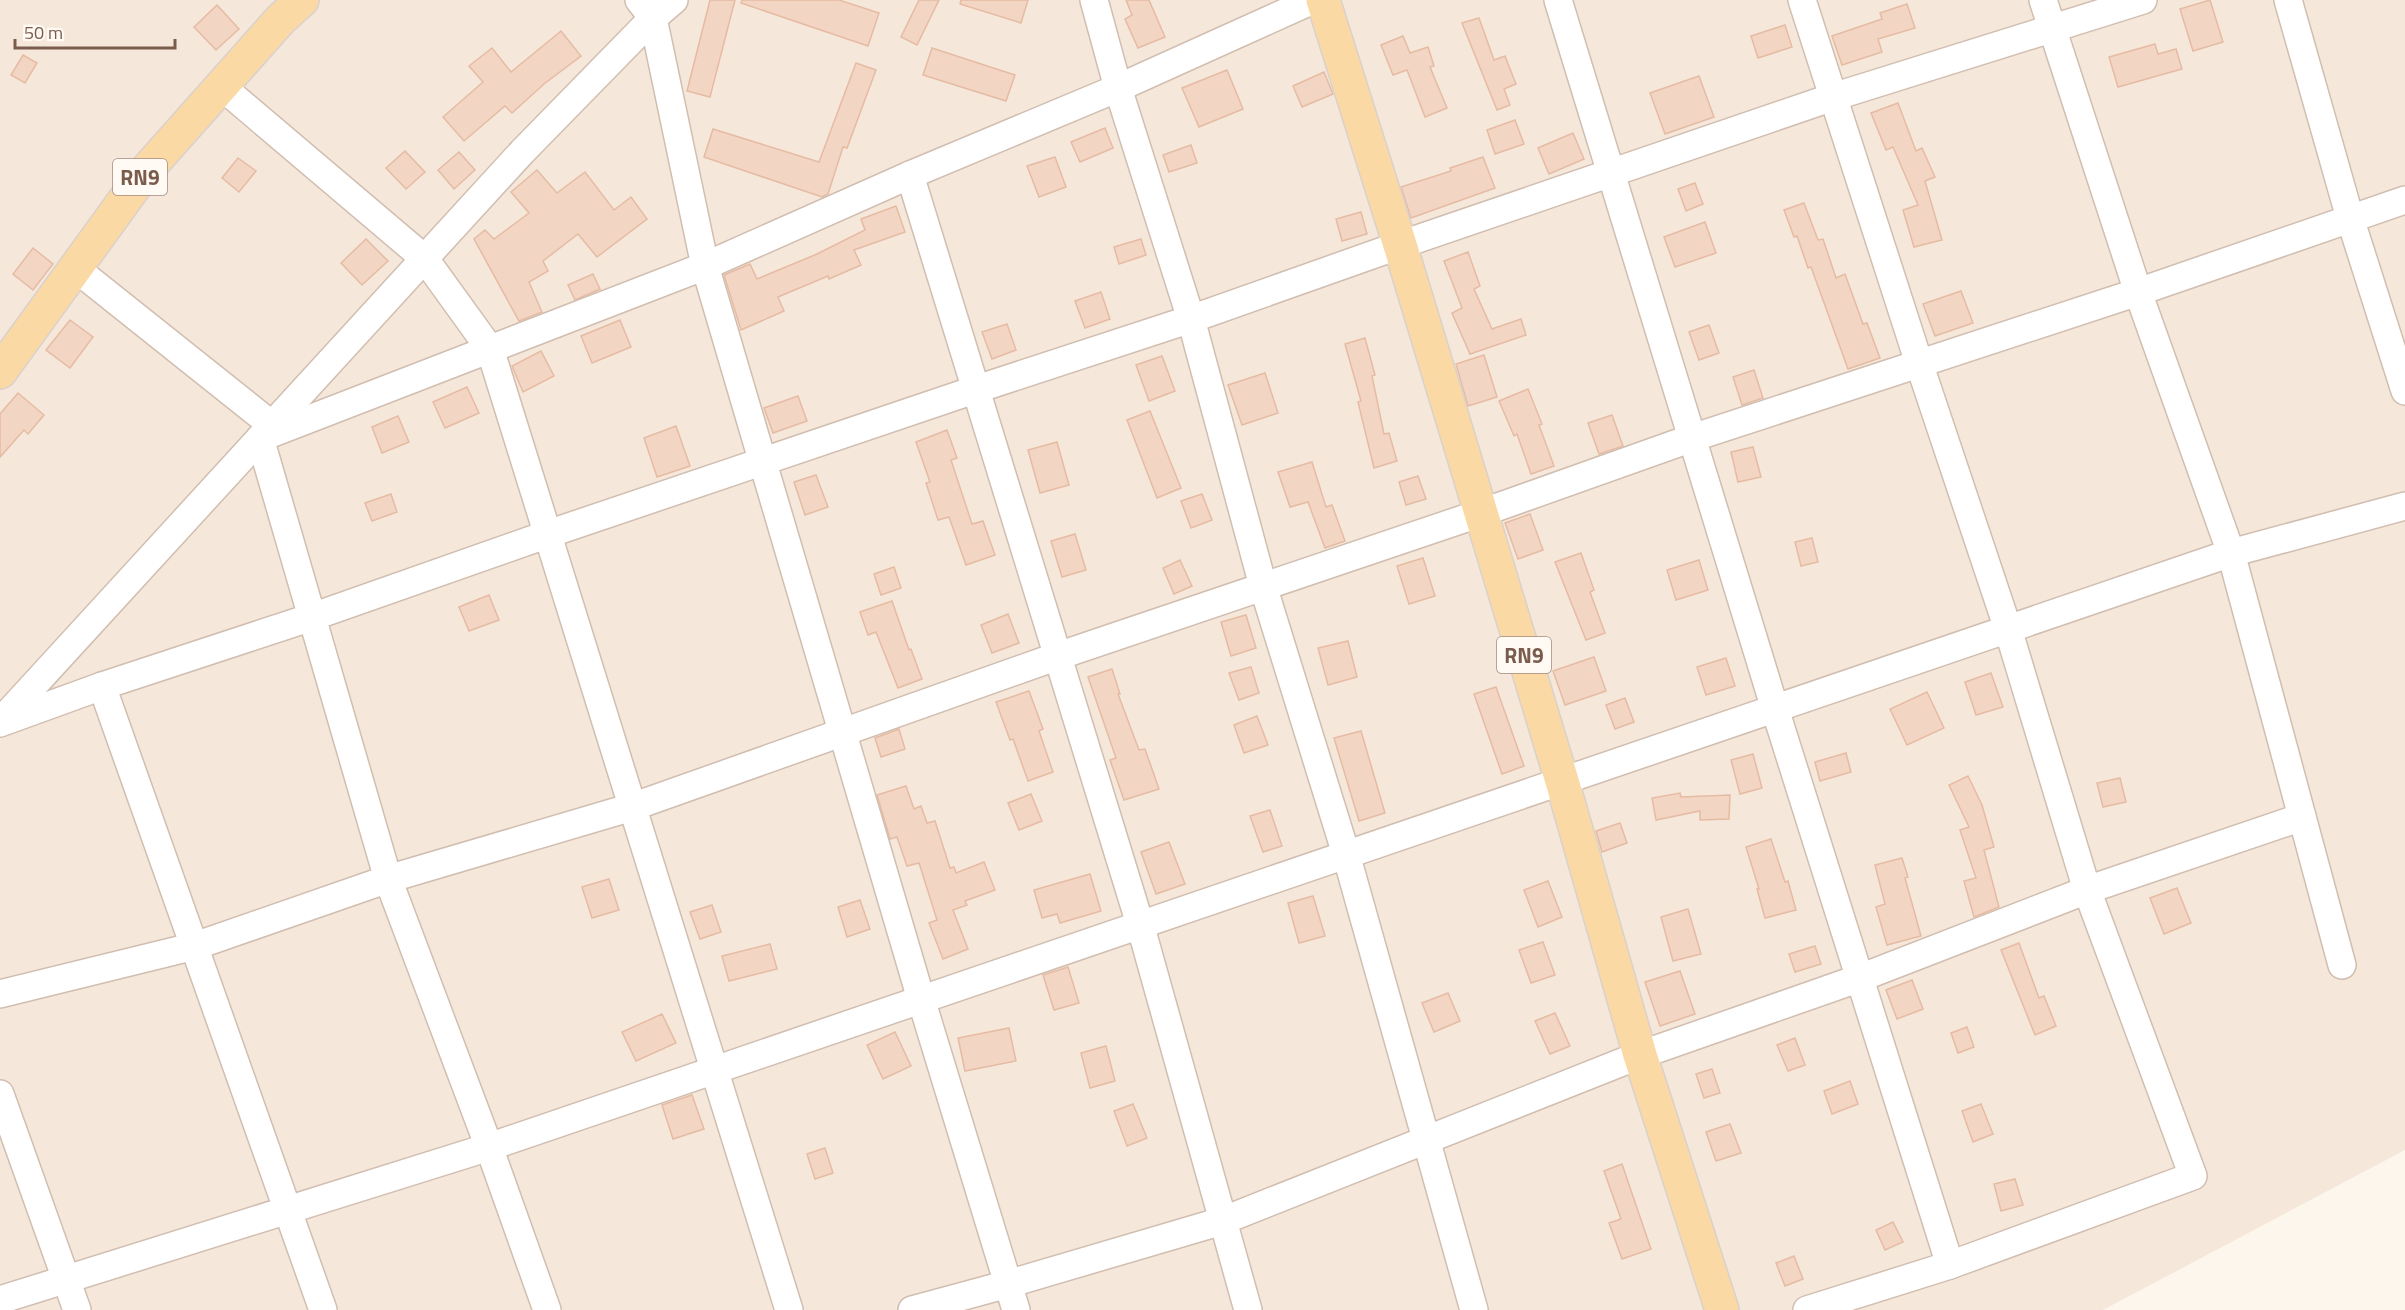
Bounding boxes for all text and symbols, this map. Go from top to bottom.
scale bar [15,12,176,50]
text: 50 m [24,19,63,46]
road number: RN9 [113,159,167,195]
road number: RN9 [1497,637,1551,673]

